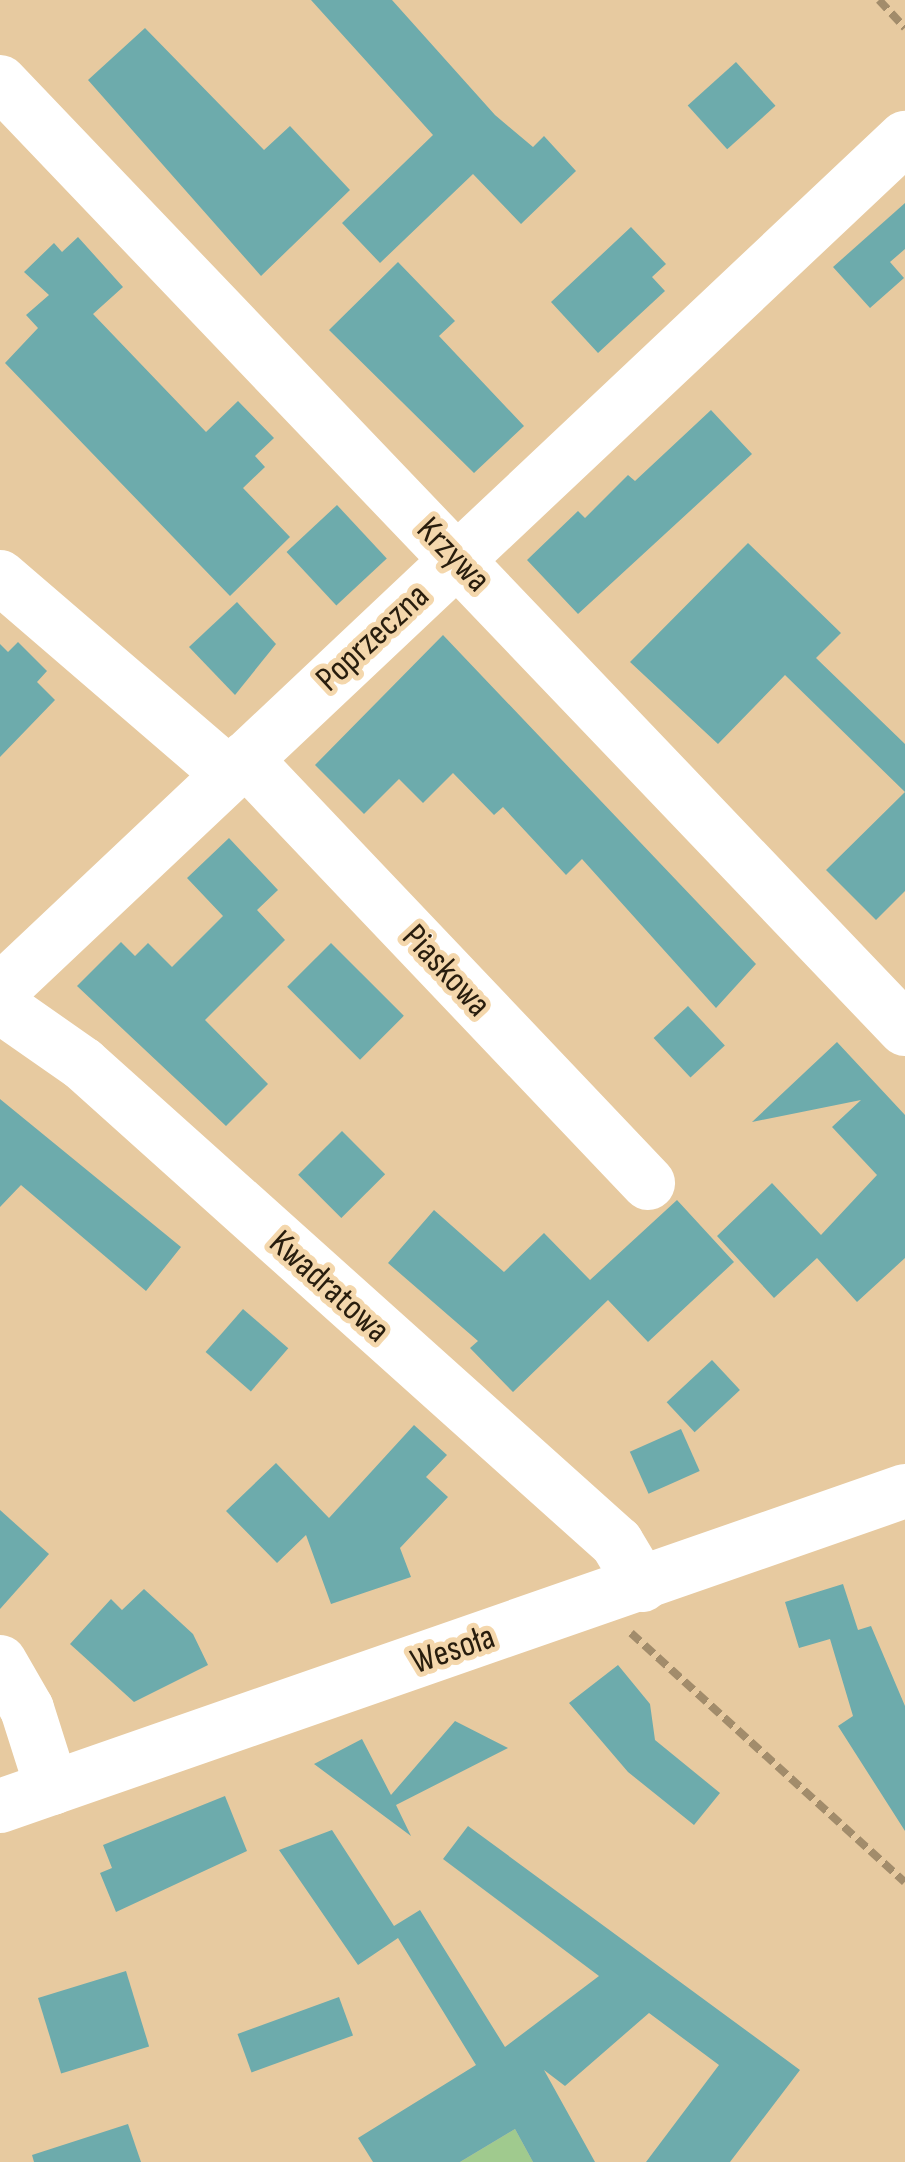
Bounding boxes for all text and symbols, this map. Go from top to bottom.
street label: Krzywa [407,509,499,601]
street label: Poprzeczna [308,575,438,701]
street label: Piaskowa [393,916,499,1026]
street label: Kwadratowa [260,1222,398,1352]
street label: Wesoła [405,1616,501,1684]

